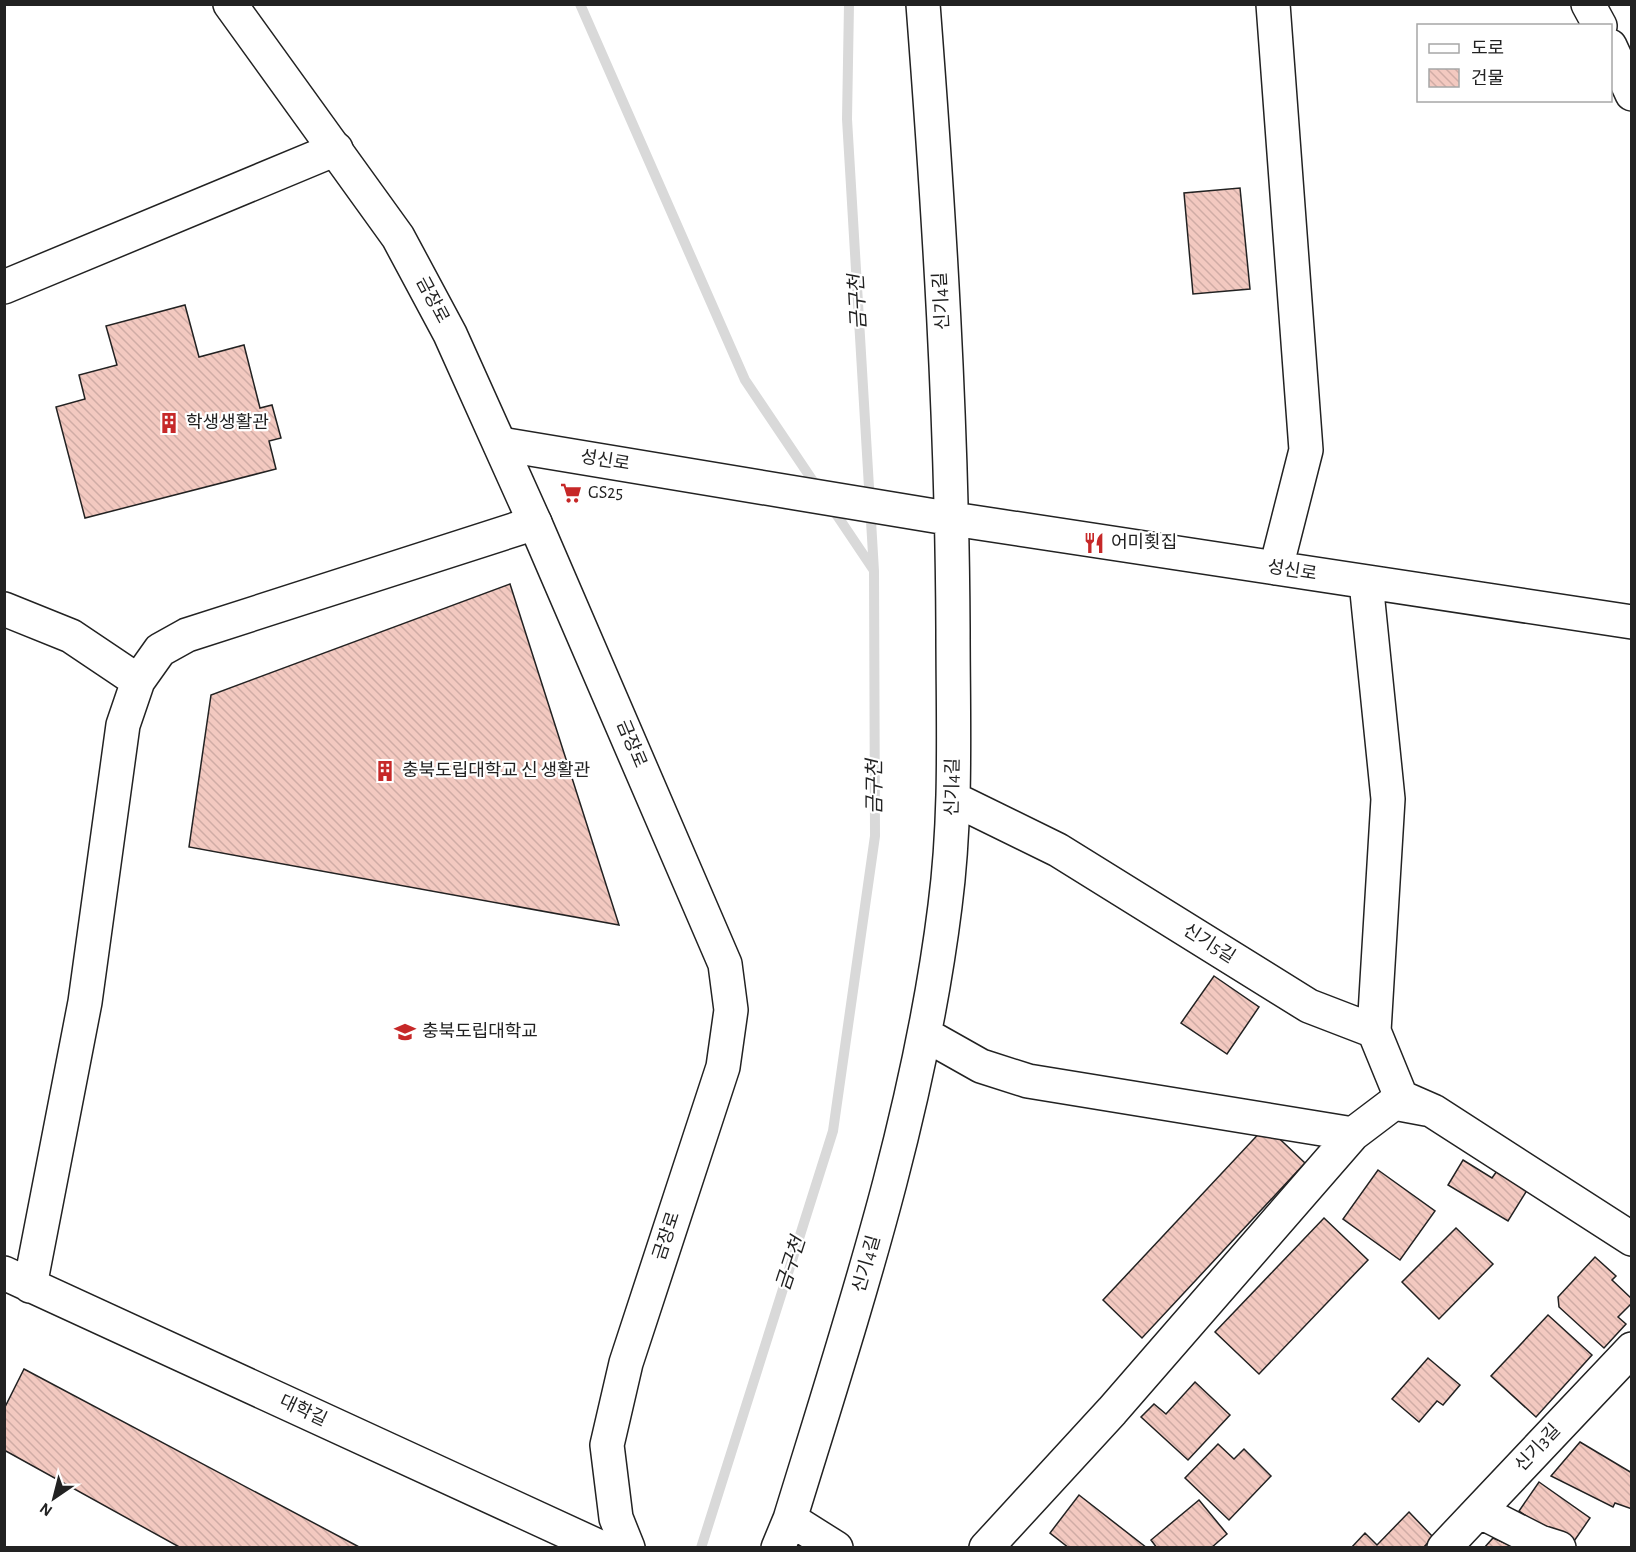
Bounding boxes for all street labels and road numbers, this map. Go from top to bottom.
street label: 신기4길 [929,271,953,331]
street label: 금장로 [412,273,453,326]
street label: 성신로 [579,447,631,474]
street label: 성신로 [1266,557,1318,584]
street label: 금장로 [613,717,651,770]
street label: 신기4길 [941,758,963,816]
street label: 신기5길 [1180,920,1239,967]
street label: 금장로 [649,1209,683,1262]
street label: 신기4길 [848,1233,884,1295]
street label: 대학길 [277,1391,330,1430]
street label: 신기3길 [1510,1420,1564,1475]

